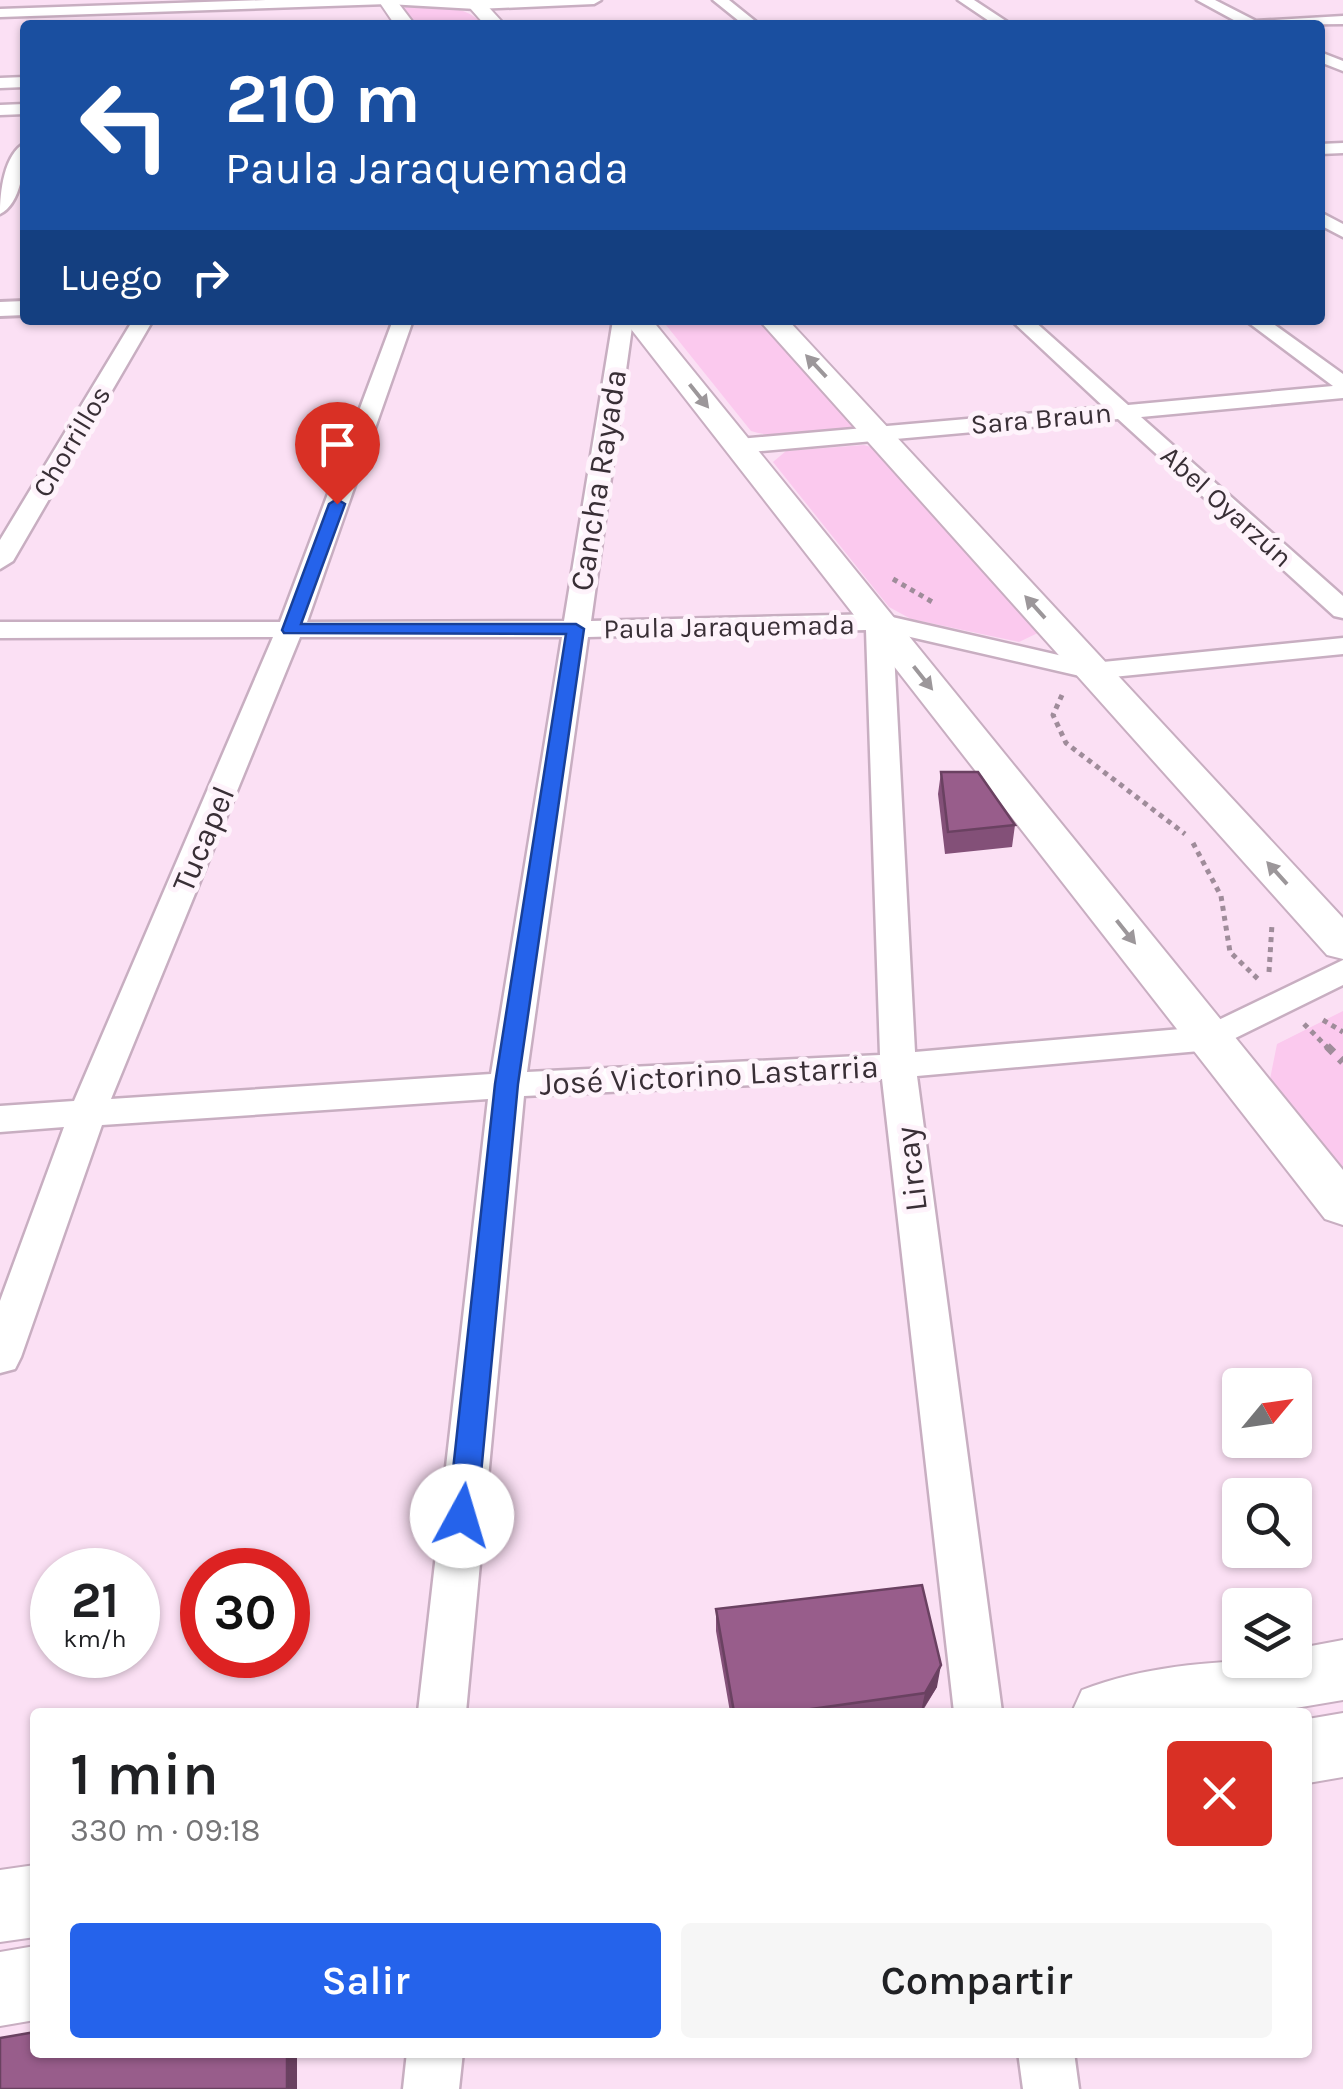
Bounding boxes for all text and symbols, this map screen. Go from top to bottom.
text: 210 m [225,58,421,140]
icon: left [60,60,190,190]
text: Paula Jaraquemada [225,142,629,194]
icon: right [183,250,238,305]
text: Luego [60,255,163,300]
one-way arrow [805,355,828,379]
street label: Cancha Rayada [563,367,634,594]
street label: Chorrillos [25,380,117,503]
one-way arrow [688,384,709,409]
street label: Sara Braun [969,396,1113,441]
pin [295,402,380,505]
icon: arrive [310,417,365,472]
street label: Abel Oyarzún [1154,439,1299,574]
one-way arrow [1024,595,1047,619]
street label: Paula Jaraquemada [603,608,855,645]
one-way arrow [913,665,933,691]
street label: Tucapel [165,781,242,898]
one-way arrow [1267,861,1289,886]
one-way arrow [1115,919,1136,945]
street label: José Victorino Lastarria [538,1048,880,1103]
street label: Lircay [888,1124,935,1213]
north arrow [1222,1368,1312,1458]
map controls [1222,1368,1312,1678]
position arrow [410,1464,514,1568]
button: search [1222,1478,1312,1568]
speed limit sign: 30 [180,1548,310,1678]
text: 21 [71,1571,119,1630]
button: layers [1222,1588,1312,1678]
text: km/h [63,1624,127,1653]
text: 1 min [70,1739,219,1809]
button: close [1167,1741,1272,1846]
text: 330 m · 09:18 [70,1812,260,1849]
button: Salir [70,1923,661,2038]
button: Compartir [681,1923,1272,2038]

